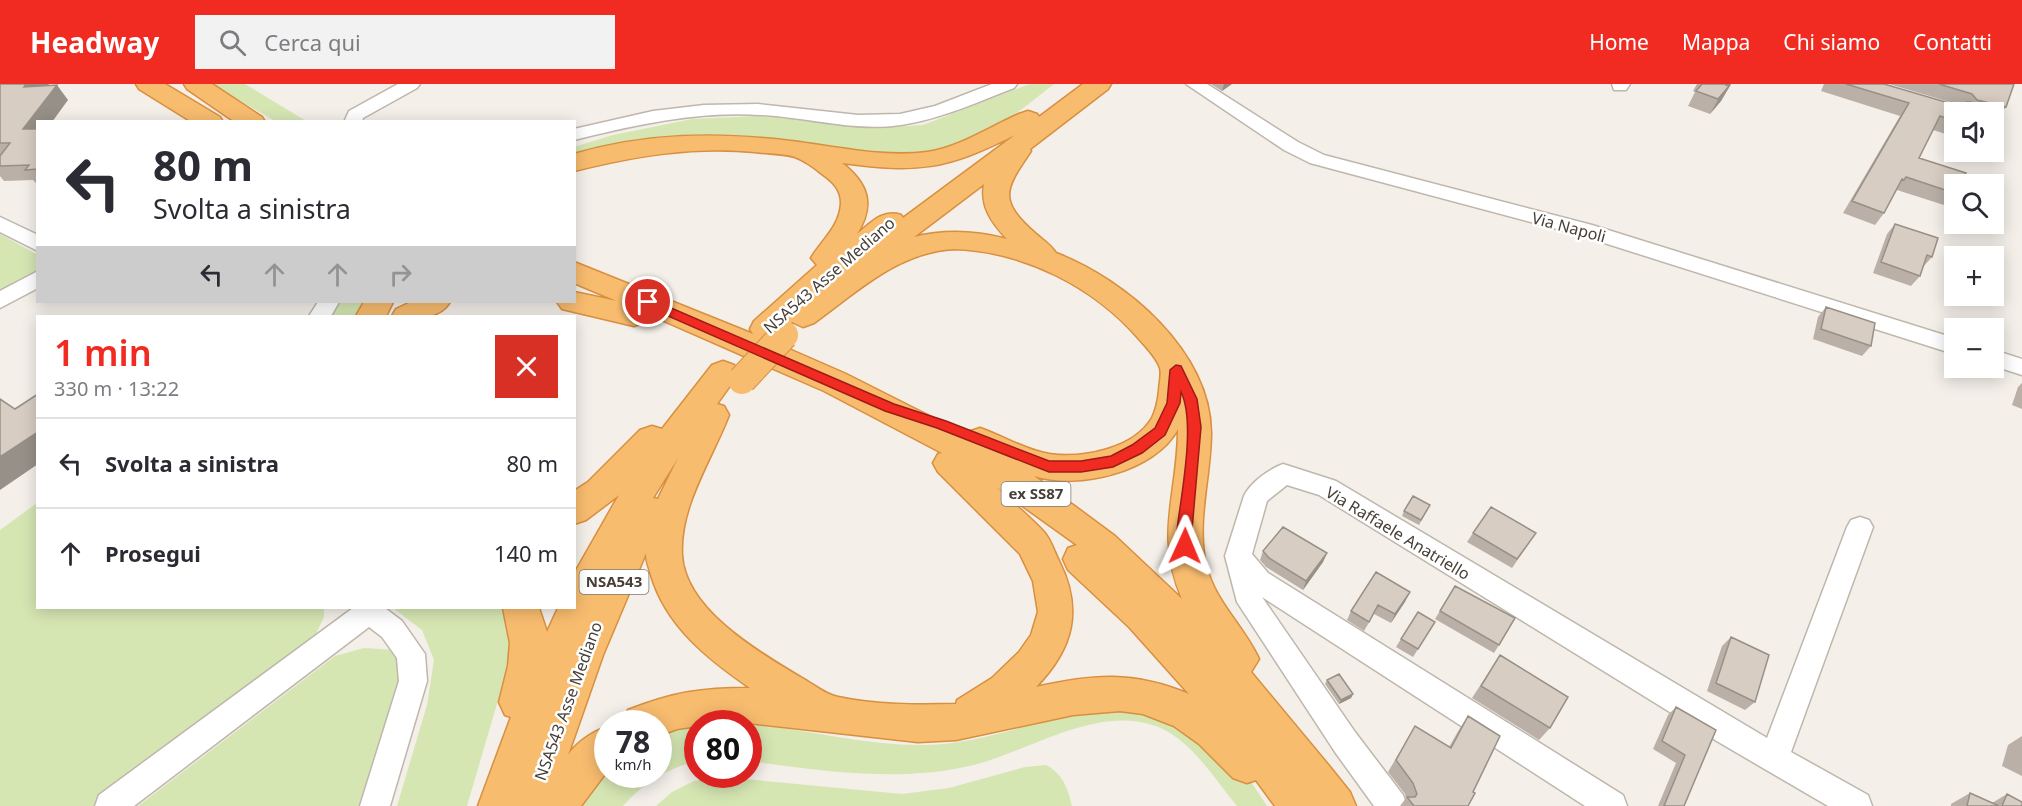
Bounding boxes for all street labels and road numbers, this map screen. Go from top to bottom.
street label: Via Napoli [1530,207,1608,247]
street label: NSA543 Asse Mediano [759,212,899,338]
street label: Via Raffaele Anatriello [1322,481,1474,585]
road number: ex SS87 [1002,482,1070,506]
road number: NSA543 [580,570,648,594]
street label: NSA543 Asse Mediano [529,619,607,783]

